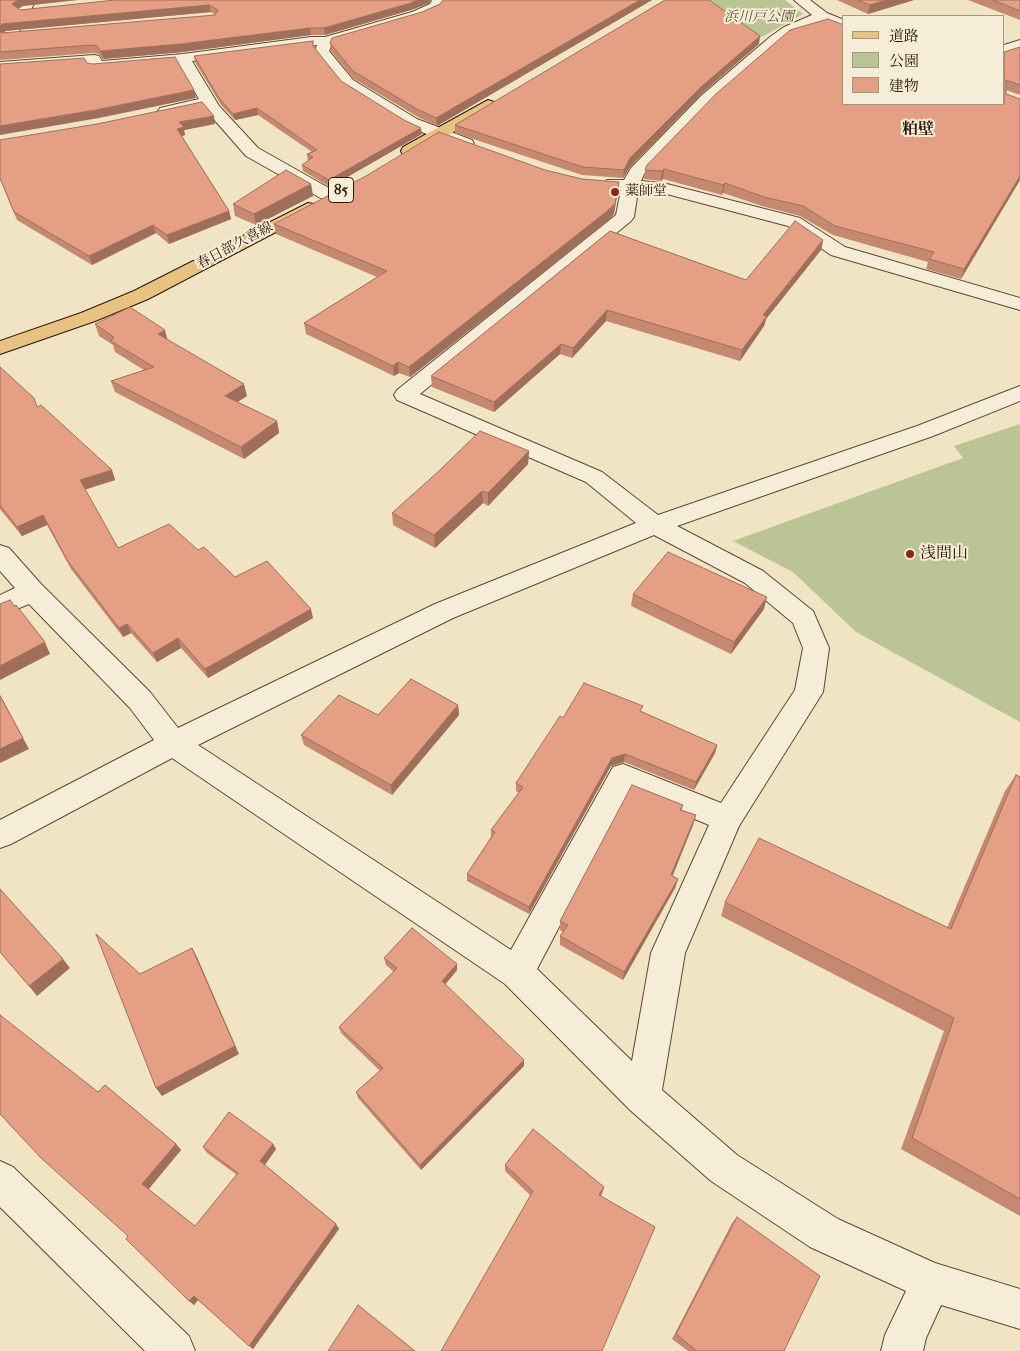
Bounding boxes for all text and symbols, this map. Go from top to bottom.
park label: 浜川戸公園 [724,10,794,26]
legend [842,15,1005,105]
text: 道路 [889,27,919,45]
text: 公園 [889,52,919,70]
text: 建物 [889,77,919,95]
district label: 粕壁 [902,120,934,140]
road number: 85 [328,178,354,202]
place label: 薬師堂 [625,184,667,200]
marker: 薬師堂 [609,186,621,198]
street label: 春日部久喜線 [194,219,276,273]
place label: 浅間山 [920,544,968,564]
marker: 浅間山 [904,548,916,560]

